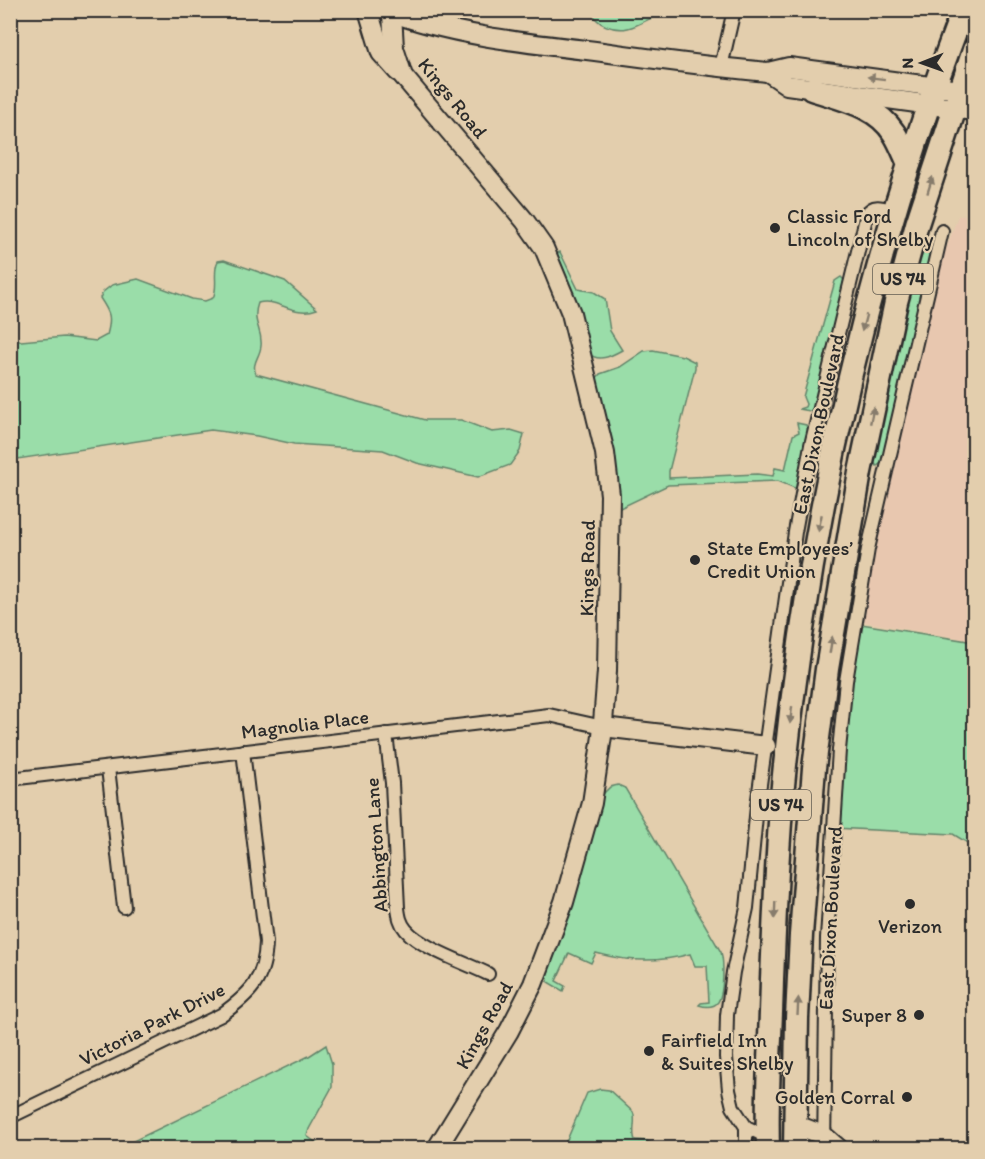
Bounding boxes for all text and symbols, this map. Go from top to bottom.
north arrow [892,33,952,93]
street label: Kings Road [413,53,493,143]
text: N [898,58,917,69]
one-way arrow [866,74,885,83]
one-way arrow [926,176,935,194]
place label: Classic Ford Lincoln of Shelby [787,204,934,251]
marker: Classic Ford Lincoln of Shelby [768,221,782,235]
road number: US 74 [873,264,933,294]
one-way arrow [859,313,869,332]
street label: East Dixon Boulevard [787,331,849,516]
one-way arrow [868,405,877,424]
one-way arrow [815,513,824,532]
street label: Kings Road [574,519,600,617]
place label: State Employees’ Credit Union [707,536,853,583]
marker: State Employees’ Credit Union [688,553,702,567]
one-way arrow [827,635,836,654]
street label: Magnolia Place [240,704,370,744]
one-way arrow [786,706,796,725]
street label: Abbington Lane [359,777,393,913]
road number: US 74 [751,790,811,820]
street label: East Dixon Boulevard [813,825,847,1010]
marker: Verizon [903,897,917,911]
one-way arrow [771,900,780,919]
place label: Verizon [878,914,942,938]
street label: Victoria Park Drive [75,977,229,1071]
street label: Kings Road [450,977,518,1073]
one-way arrow [793,997,802,1016]
place label: Super 8 [842,1003,907,1027]
marker: Super 8 [912,1008,926,1022]
place label: Fairfield Inn & Suites Shelby [661,1028,794,1075]
marker: Fairfield Inn & Suites Shelby [642,1044,656,1058]
place label: Golden Corral [775,1085,895,1109]
marker: Golden Corral [900,1090,914,1104]

